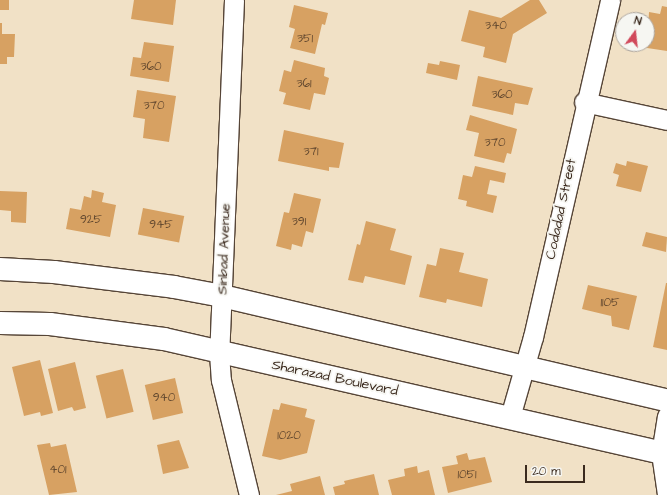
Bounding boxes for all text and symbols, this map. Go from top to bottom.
north arrow [615,12,655,52]
text: N [633,13,643,29]
house number: 340 [485,19,507,33]
house number: 351 [297,32,313,46]
house number: 360 [140,60,162,74]
house number: 361 [296,77,312,91]
house number: 360 [491,88,513,102]
house number: 370 [143,99,165,113]
house number: 370 [484,136,506,150]
house number: 371 [303,145,319,159]
street label: Codadad Street [542,157,580,261]
street label: Sinbad Avenue [214,203,234,295]
house number: 925 [80,213,102,227]
house number: 391 [292,215,306,229]
house number: 945 [149,218,173,232]
house number: 1105 [600,296,620,310]
street label: Sharazad Boulevard [270,356,400,400]
house number: 940 [153,391,175,405]
house number: 1020 [277,429,301,443]
scale bar [527,457,587,483]
house number: 401 [49,463,67,477]
text: 20 m [532,463,561,480]
house number: 1051 [457,468,477,482]

